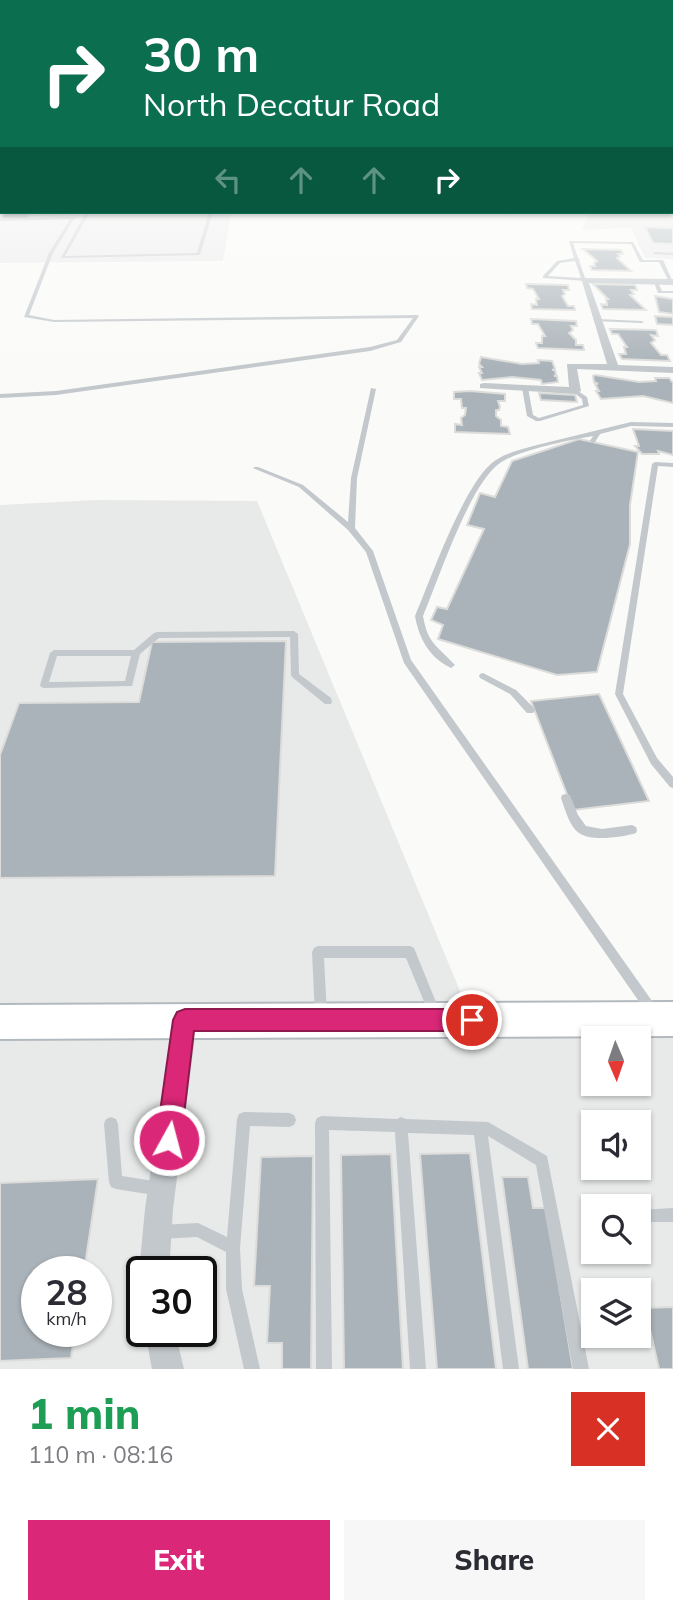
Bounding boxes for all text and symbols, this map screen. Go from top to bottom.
text: 30 m [143,23,259,84]
icon: right [28,28,119,119]
text: North Decatur Road [143,84,440,124]
icon: left [209,161,247,199]
icon: ahead [282,161,320,199]
icon: ahead [355,161,393,199]
icon: right [428,161,466,199]
pin [442,990,502,1050]
icon: arrive [453,1001,491,1039]
north arrow [581,1026,651,1096]
map controls [581,1026,651,1348]
position arrow [132,1103,206,1177]
button: sound [581,1110,651,1180]
button: search [581,1194,651,1264]
speed limit sign: 30 [126,1256,217,1347]
text: 28 [45,1270,88,1314]
button: layers [581,1278,651,1348]
text: km/h [46,1307,87,1330]
text: 1 min [28,1387,141,1440]
button: close [571,1392,645,1466]
text: 110 m · 08:16 [28,1440,173,1469]
button: Exit [28,1520,330,1600]
button: Share [344,1520,645,1600]

